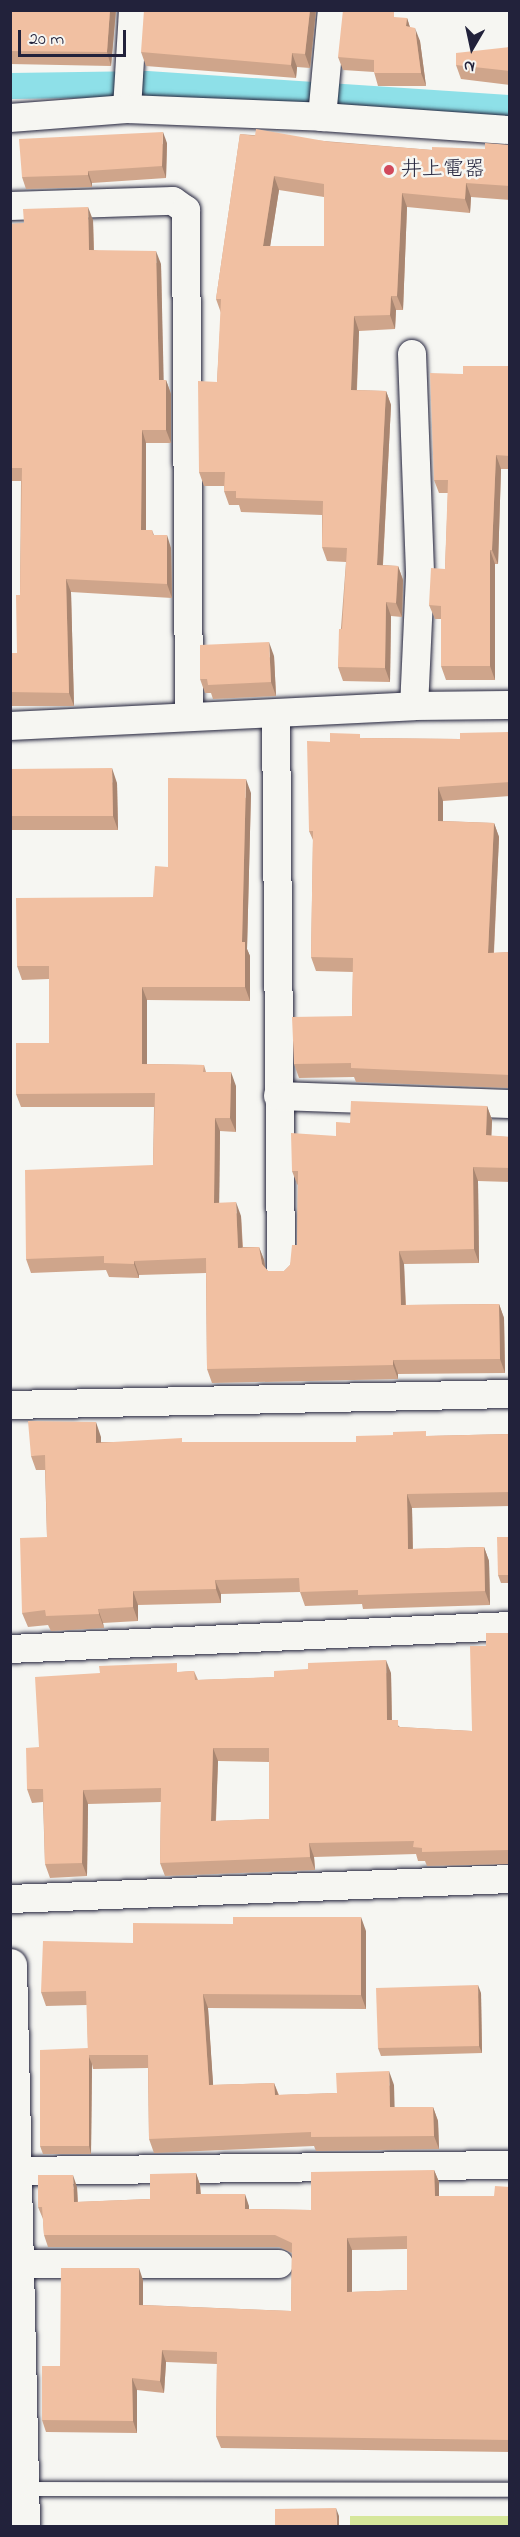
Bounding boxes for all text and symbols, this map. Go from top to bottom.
scale bar [21,18,129,56]
north arrow [442,18,502,78]
text: 20 m [29,27,64,53]
text: N [462,53,476,78]
place label: 井上電器 [401,157,485,183]
marker: 井上電器 [382,163,396,177]

